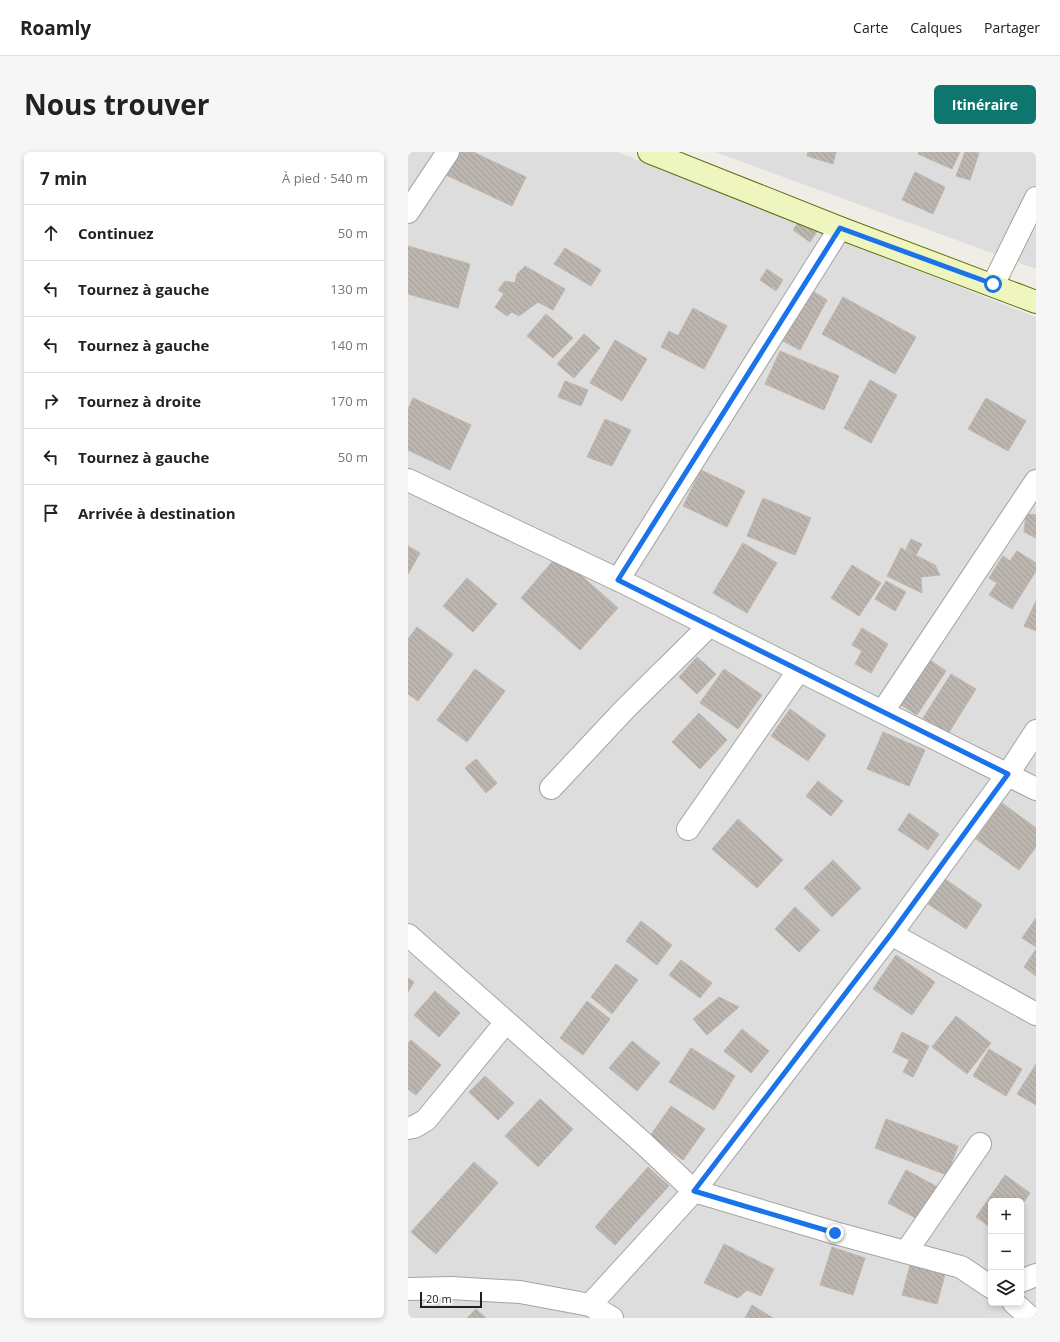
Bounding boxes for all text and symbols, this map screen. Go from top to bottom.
text: Roamly [20,15,91,41]
text: Carte [853,18,888,37]
text: Calques [910,18,962,37]
text: Partager [984,18,1040,37]
text: Nous trouver [24,85,210,123]
button: Itinéraire [934,85,1036,124]
text: 7 min [40,167,87,190]
text: À pied · 540 m [282,169,368,187]
icon: ahead [40,222,62,244]
text: Continuez [78,223,154,243]
text: 50 m [338,224,368,242]
route start [984,275,1002,293]
icon: left [40,278,62,300]
text: Tournez à gauche [78,279,209,299]
text: 130 m [330,280,368,298]
icon: left [40,334,62,356]
text: Tournez à gauche [78,335,209,355]
text: 140 m [330,336,368,354]
icon: right [40,390,62,412]
text: Tournez à droite [78,391,201,411]
text: 170 m [330,392,368,410]
icon: left [40,446,62,468]
text: Tournez à gauche [78,447,209,467]
text: 50 m [338,448,368,466]
icon: arrive [40,502,62,524]
text: Arrivée à destination [78,503,236,523]
map controls [988,1198,1024,1306]
button: + [988,1198,1024,1234]
route end [826,1224,844,1242]
button: − [988,1234,1024,1270]
button: layers [988,1270,1024,1306]
scale bar [420,1290,482,1309]
text: 20 m [426,1291,452,1306]

